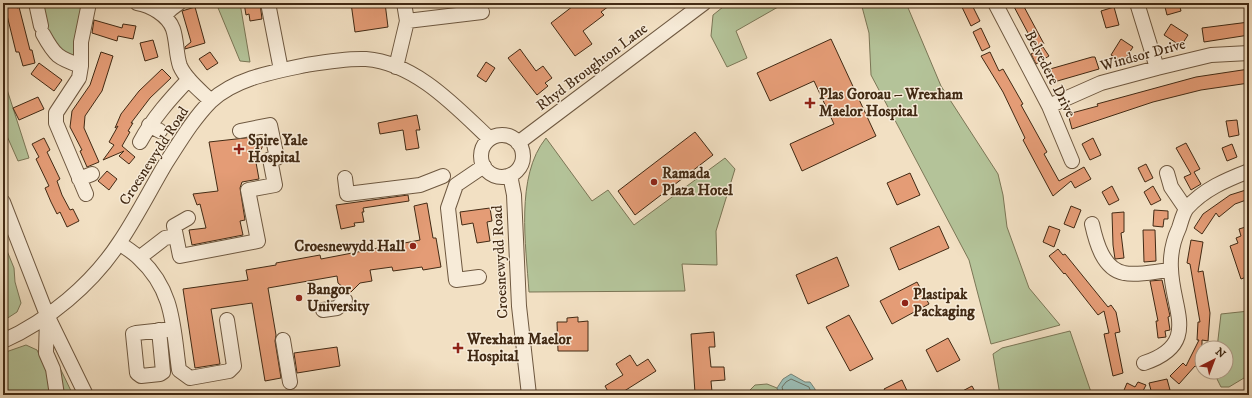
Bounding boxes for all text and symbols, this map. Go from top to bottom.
street label: Rhyd Broughton Lane [533,19,651,115]
street label: Belvedere Drive [1020,27,1080,121]
street label: Windsor Drive [1097,35,1188,76]
place label: Plas Goroau – Wrexham Maelor Hospital [819,85,964,121]
marker: Plas Goroau – Wrexham Maelor Hospital [804,97,816,109]
street label: Croesnewydd Road [115,103,193,209]
place label: Spire Yale Hospital [248,131,309,167]
marker: Spire Yale Hospital [233,143,245,155]
place label: Ramada Plaza Hotel [662,164,733,200]
marker: Ramada Plaza Hotel [649,177,659,187]
street label: Croesnewydd Road [488,204,512,319]
place label: Croesnewydd Hall [294,237,405,256]
marker: Croesnewydd Hall [408,241,418,251]
place label: Bangor University [307,280,370,316]
place label: Plastipak Packaging [913,285,975,321]
marker: Bangor University [294,293,304,303]
marker: Plastipak Packaging [900,298,910,308]
place label: Wrexham Maelor Hospital [466,330,572,366]
north arrow [1194,340,1234,380]
marker: Wrexham Maelor Hospital [452,342,464,354]
text: N [1212,345,1228,362]

